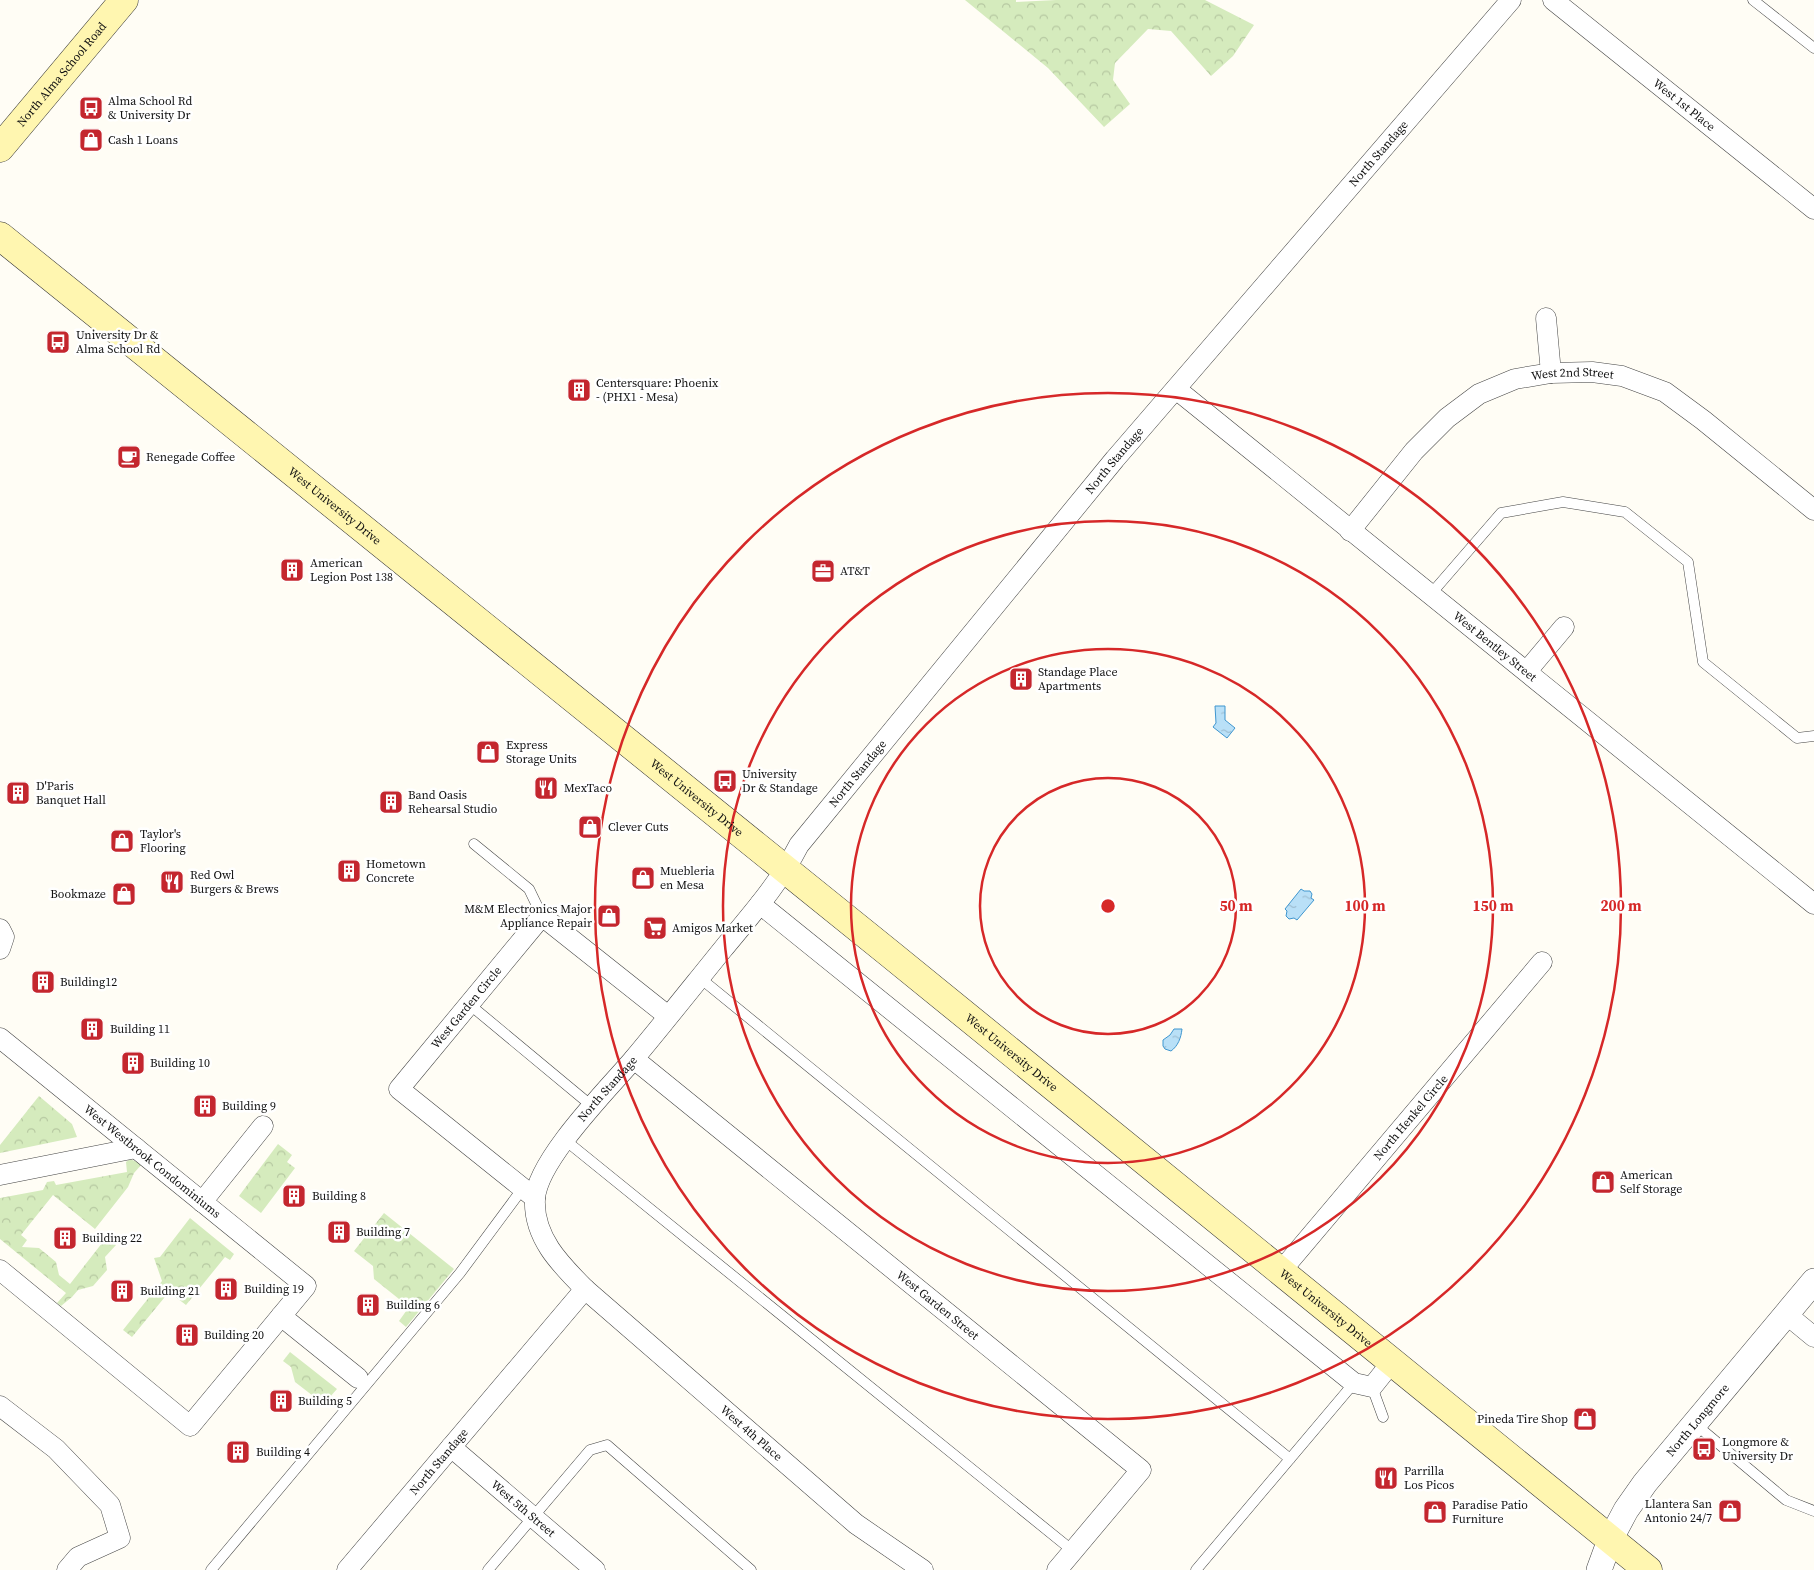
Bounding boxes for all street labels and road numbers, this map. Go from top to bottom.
street label: North Alma School Road [13,19,110,130]
street label: West 1st Place [1650,75,1719,135]
street label: North Standage [1346,117,1412,190]
street label: West 2nd Street [1530,364,1615,384]
street label: North Standage [1082,424,1147,497]
street label: West University Drive [285,464,385,548]
street label: West Bentley Street [1450,608,1540,685]
street label: North Standage [825,736,890,811]
street label: West University Drive [647,755,747,840]
street label: West Garden Circle [428,963,505,1052]
street label: West University Drive [962,1010,1061,1095]
street label: North Standage [574,1053,641,1125]
street label: North Henkel Circle [1370,1071,1451,1164]
street label: West Westbrook Condominiums [80,1101,224,1222]
street label: West University Drive [1276,1265,1376,1351]
street label: West Garden Street [893,1267,982,1344]
street label: North Longmore [1663,1380,1733,1460]
street label: West 4th Place [717,1402,786,1465]
street label: North Standage [406,1425,472,1498]
street label: West 5th Street [488,1477,559,1541]

